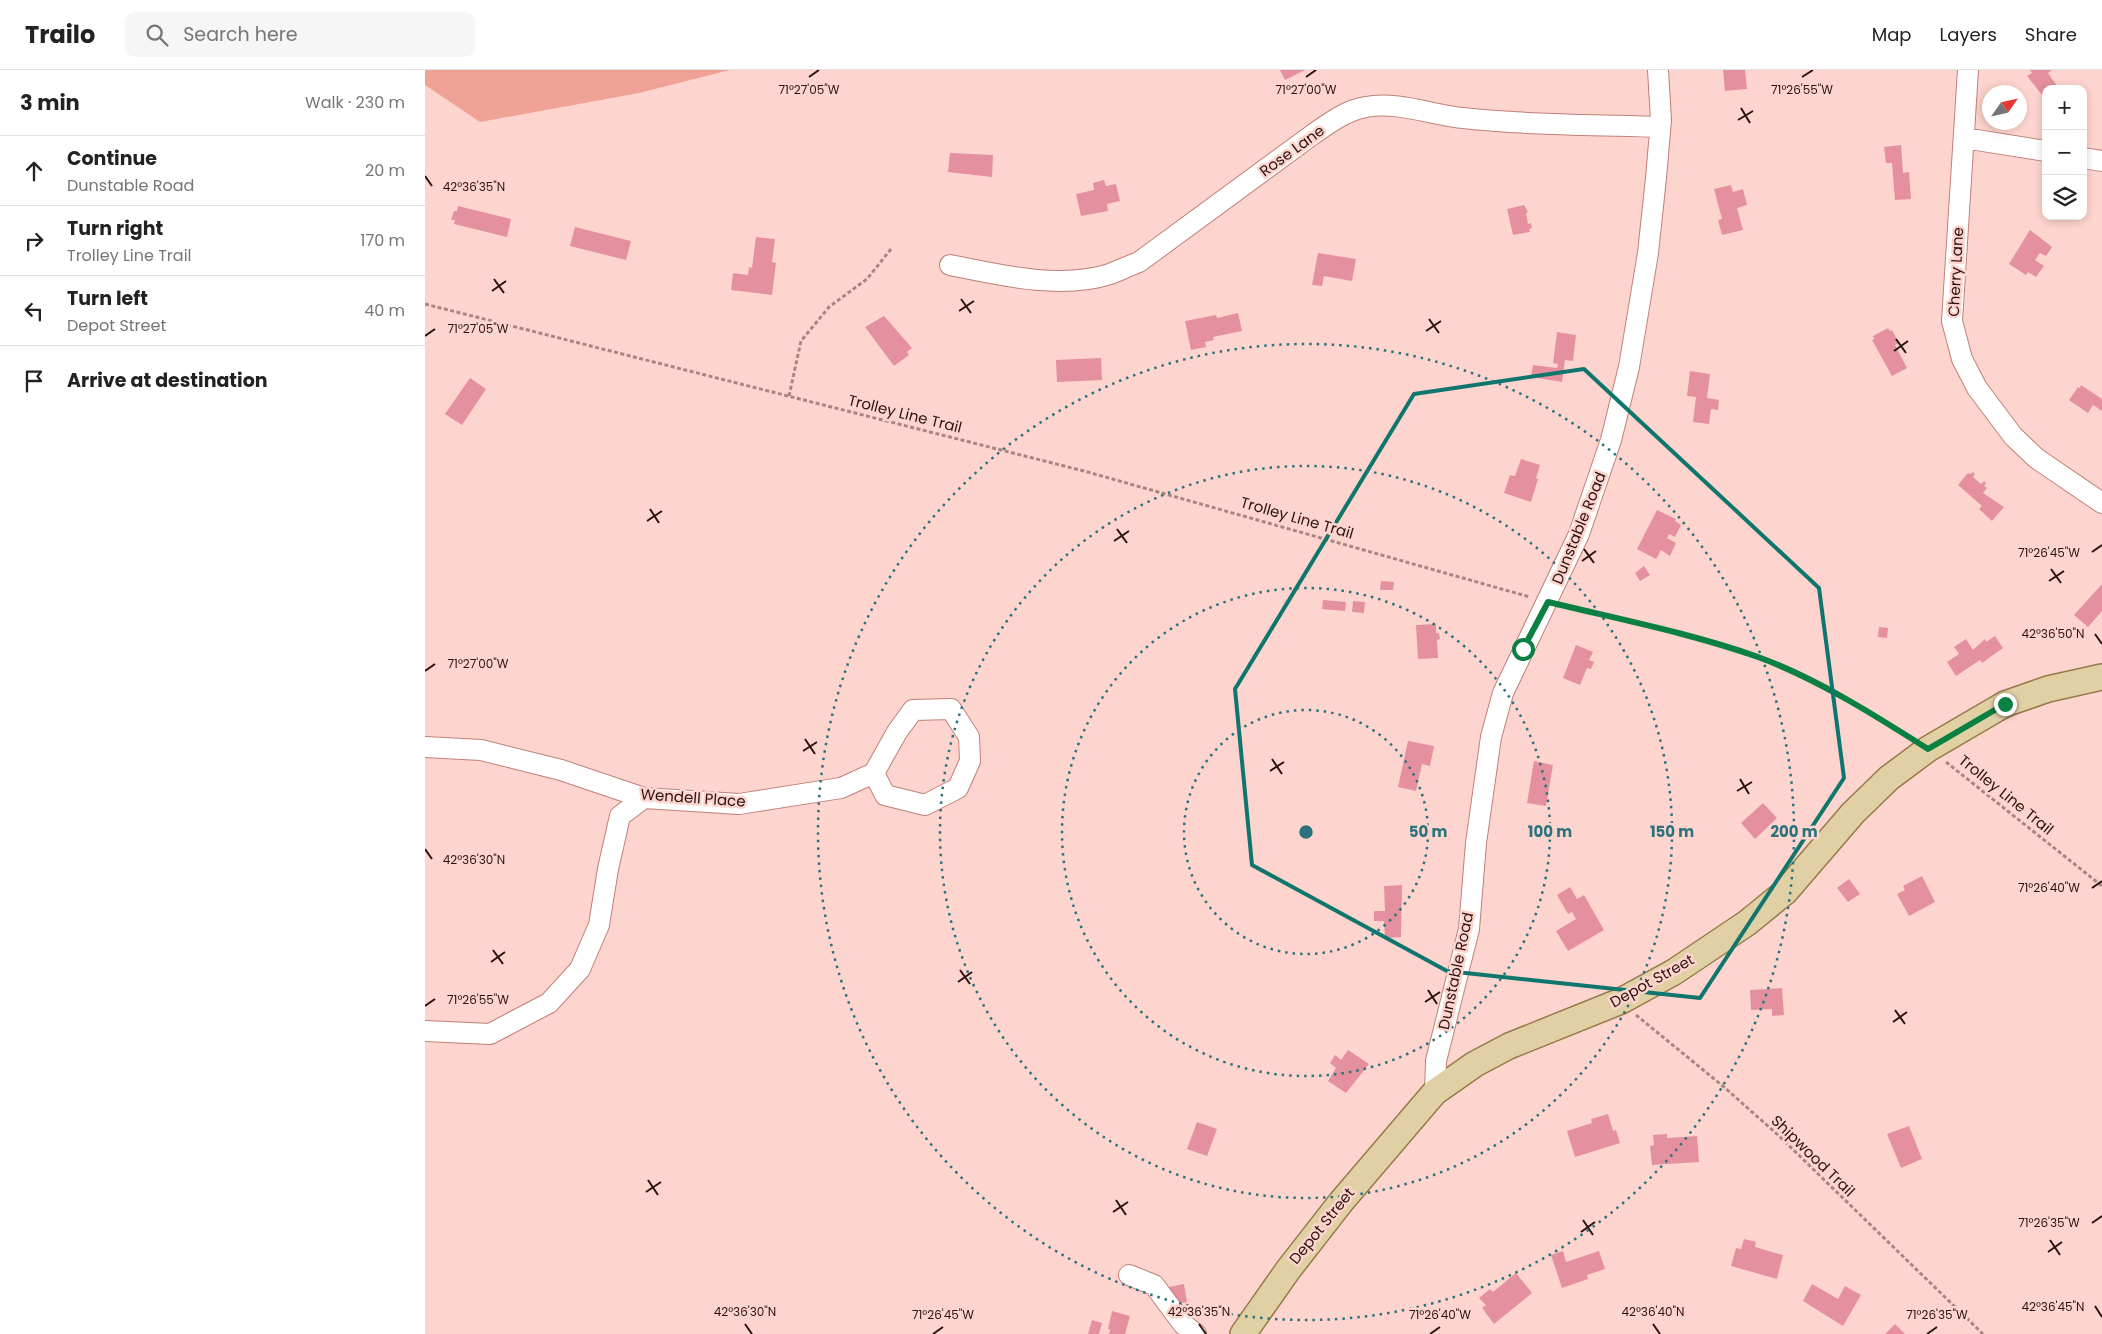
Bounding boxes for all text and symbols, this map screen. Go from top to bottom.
search box [125,12,475,57]
text: Trailo [25,18,95,51]
icon: search [143,21,171,49]
text: Search here [183,21,298,48]
text: Map [1872,22,1912,47]
text: Layers [1940,22,1997,47]
text: Share [2025,22,2077,47]
text: 71°27'05"W [779,81,840,98]
text: 71°27'00"W [1276,81,1337,98]
text: 71°26'55"W [1771,81,1833,98]
north arrow [1982,85,2027,130]
map controls [2042,85,2087,220]
button: + [2042,85,2087,130]
text: 3 min [20,88,80,117]
text: Walk · 230 m [305,91,405,114]
street label: Rose Lane [1255,120,1328,181]
button: − [2042,130,2087,175]
text: Continue [67,145,157,172]
icon: ahead [20,157,48,185]
text: 20 m [365,159,405,182]
text: Dunstable Road [67,174,194,197]
button: layers [2042,175,2087,220]
text: 42°36'35"N [443,178,505,195]
text: Turn right [67,215,163,242]
icon: right [20,227,48,255]
street label: Cherry Lane [1943,227,1968,317]
text: 170 m [360,229,405,252]
text: Trolley Line Trail [67,244,192,267]
text: Turn left [67,285,148,312]
icon: left [20,297,48,325]
text: 40 m [364,299,405,322]
text: Depot Street [67,314,166,337]
text: 71°27'05"W [448,320,509,337]
icon: arrive [20,367,48,395]
text: Arrive at destination [67,367,268,394]
street label: Trolley Line Trail [846,389,964,438]
street label: Dunstable Road [1546,469,1611,587]
street label: Trolley Line Trail [1238,491,1356,544]
text: 71°26'45"W [2018,544,2080,561]
text: 42°36'50"N [2022,625,2084,642]
route start [1512,638,1535,661]
text: 71°27'00"W [448,655,509,672]
route end [1994,693,2017,716]
street label: Trolley Line Trail [1954,750,2058,840]
street label: Wendell Place [640,783,746,812]
text: 50 m [1409,821,1447,842]
text: 100 m [1528,821,1572,842]
text: 150 m [1650,821,1694,842]
text: 200 m [1770,821,1818,842]
centre of rings [1297,823,1315,841]
text: 42°36'30"N [443,851,505,868]
text: 71°26'40"W [2018,879,2080,896]
street label: Dunstable Road [1433,910,1478,1031]
street label: Depot Street [1606,949,1698,1012]
text: 71°26'55"W [447,991,509,1008]
street label: Shipwood Trail [1767,1110,1860,1201]
street label: Depot Street [1284,1183,1359,1268]
text: 71°26'35"W [2018,1214,2080,1231]
text: 42°36'45"N [2022,1298,2085,1315]
text: 42°36'30"N [714,1303,776,1320]
text: 42°36'35"N [1168,1303,1230,1320]
text: 42°36'40"N [1622,1303,1685,1320]
text: 71°26'45"W [912,1306,974,1323]
text: 71°26'40"W [1409,1306,1471,1323]
text: 71°26'35"W [1906,1306,1968,1323]

